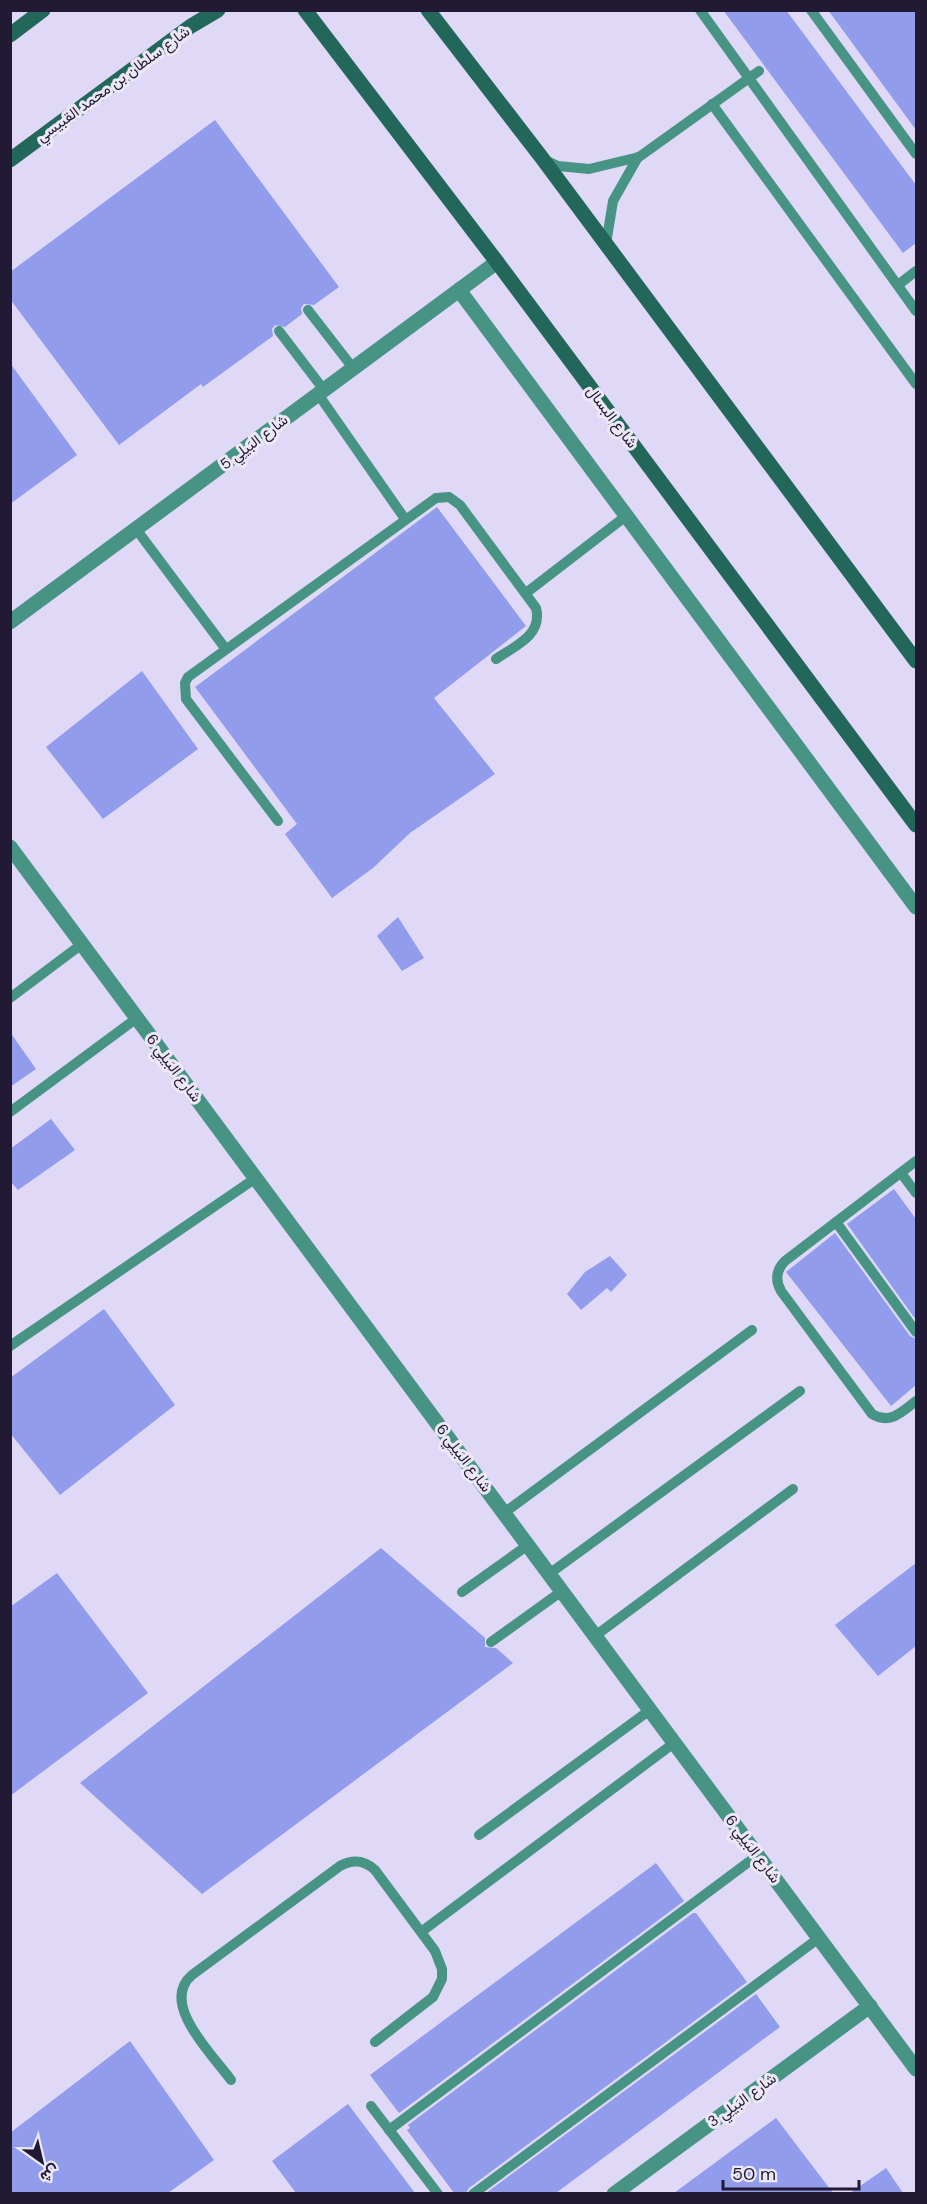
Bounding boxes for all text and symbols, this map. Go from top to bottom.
street label: شارع سلطان بن محمد القبيسي [32,21,196,149]
street label: شارع البسال [581,382,642,453]
street label: شارع البَيلِي 5 [216,410,294,477]
street label: شارع البَيلِي 6 [139,1030,206,1108]
street label: شارع البَيلِي 6 [429,1420,496,1498]
street label: شارع البَيلِي 6 [718,1811,785,1889]
street label: شارع البَيلِي 3 [704,2068,782,2134]
north arrow [12,2132,72,2192]
scale bar [723,2153,860,2191]
text: ش [36,2160,64,2188]
text: 50 m [732,2162,776,2186]

